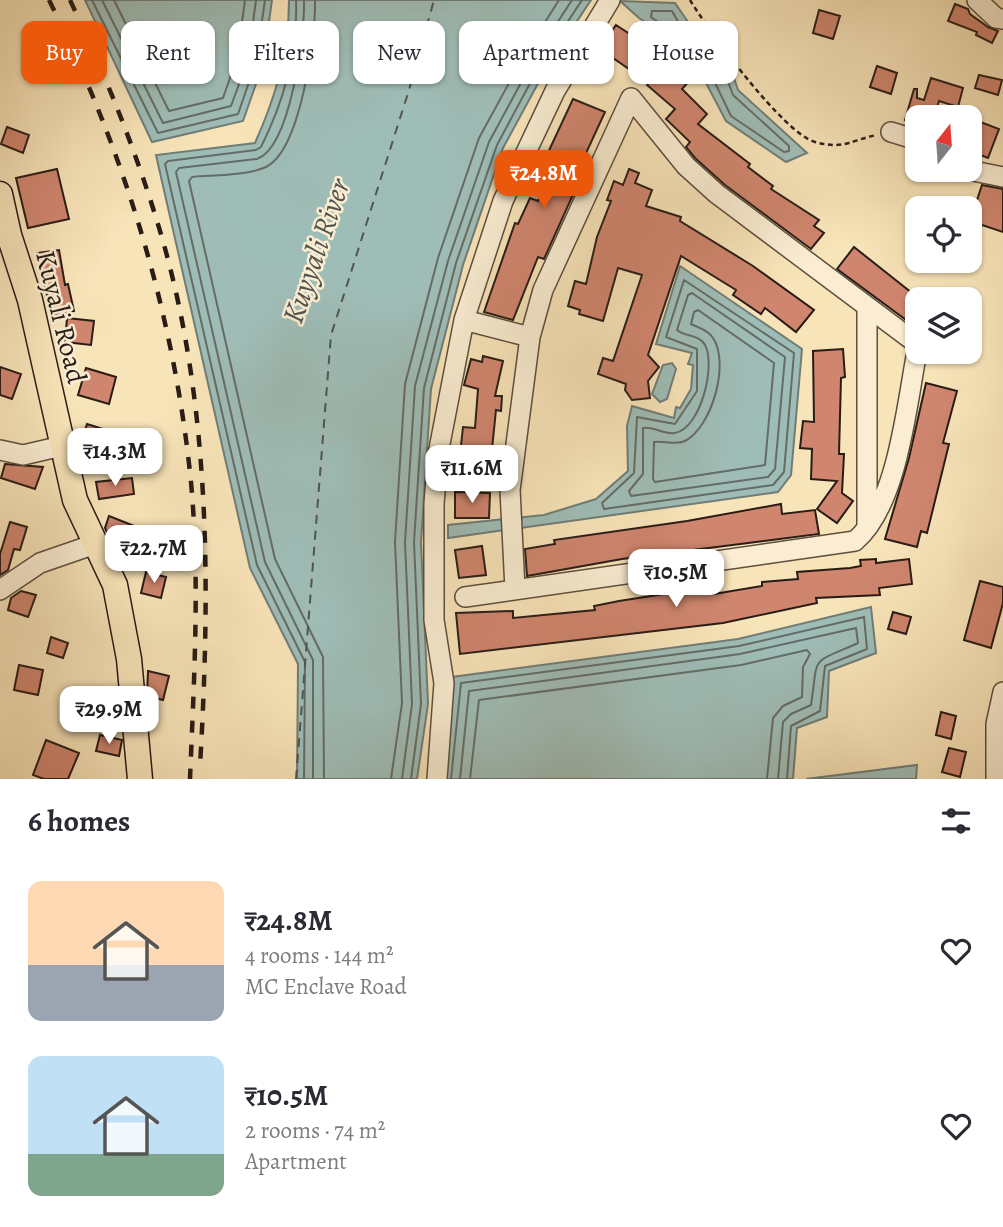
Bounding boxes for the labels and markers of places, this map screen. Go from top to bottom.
pin: ₹24.8M [487,150,601,210]
pin: ₹14.3M [58,428,172,488]
pin: ₹11.6M [415,446,529,505]
pin: ₹22.7M [97,526,211,585]
pin: ₹10.5M [619,550,733,609]
pin: ₹29.9M [52,686,166,746]

